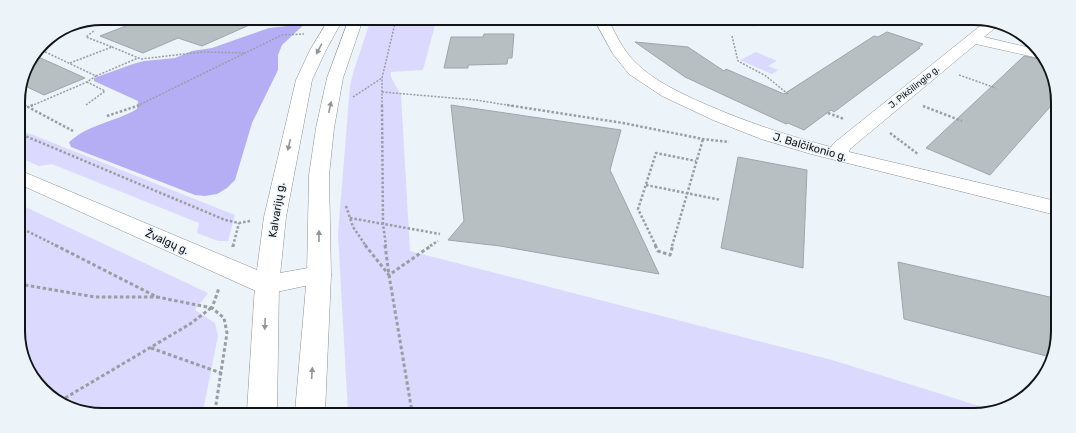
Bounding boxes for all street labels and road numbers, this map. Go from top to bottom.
street label: J. Pikčilingio g. [887,64,941,110]
street label: J. Balčikonio g. [771,130,849,164]
street label: Kalvarijų g. [266,181,288,238]
street label: Žvalgų g. [143,227,191,257]

